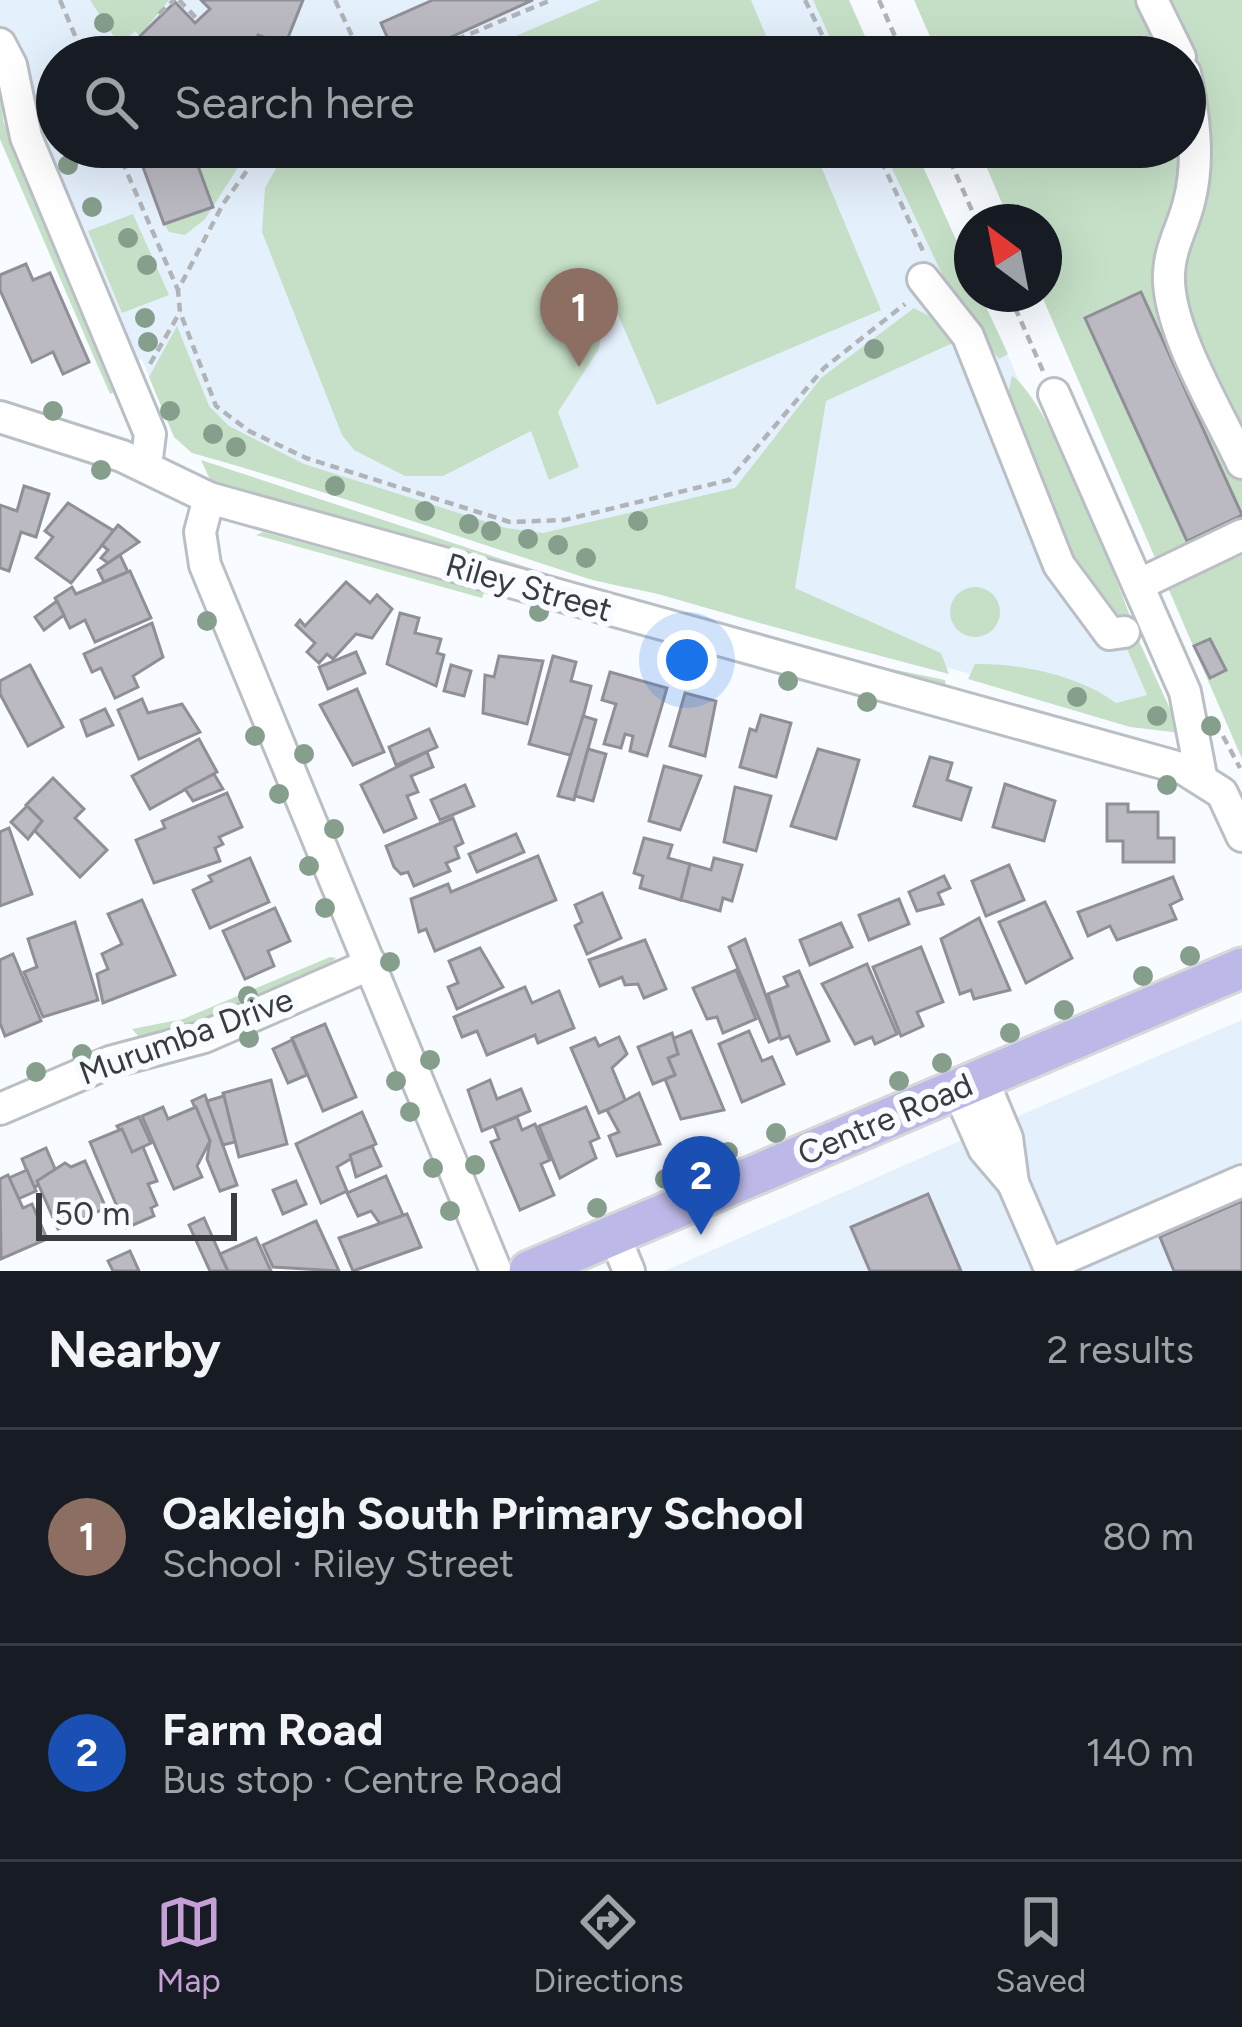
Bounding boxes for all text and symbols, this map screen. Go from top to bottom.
search box [36,36,1206,168]
icon: search [78,69,144,135]
text: Search here [174,75,414,129]
north arrow [954,204,1062,312]
pin: 1 [540,268,618,367]
street label: Riley Street [441,545,617,629]
your location [657,630,717,690]
street label: Murumba Drive [74,979,298,1093]
street label: Centre Road [792,1065,978,1173]
pin: 2 [662,1136,740,1235]
scale bar [36,1187,237,1240]
text: 50 m [54,1194,130,1233]
text: Nearby [48,1319,221,1380]
text: 2 results [1047,1326,1194,1373]
text: Oakleigh South Primary School [162,1486,804,1540]
text: 1 [79,1513,95,1560]
text: 80 m [1102,1513,1194,1560]
text: School · Riley Street [162,1540,514,1587]
text: Farm Road [162,1702,384,1756]
text: 2 [76,1729,98,1776]
text: 140 m [1086,1729,1194,1776]
text: Bus stop · Centre Road [162,1756,563,1803]
tab: Map [156,1889,222,2000]
tab: Directions [533,1889,684,2000]
tab: Saved [995,1889,1086,2000]

